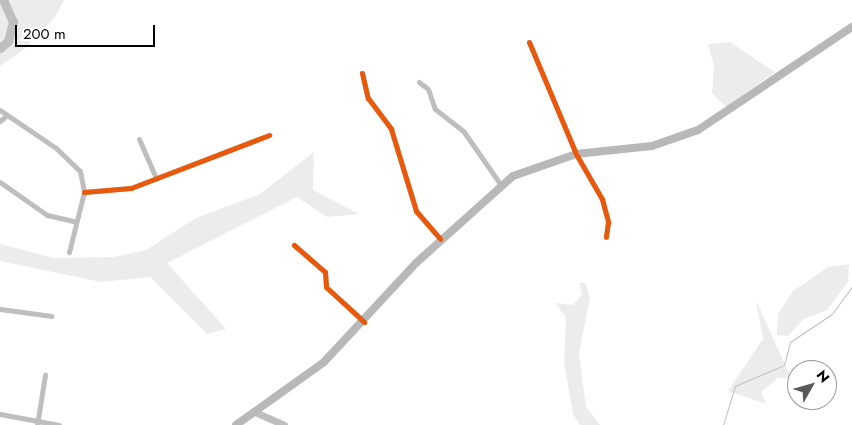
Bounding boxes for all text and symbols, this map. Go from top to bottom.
scale bar [18,15,158,47]
text: 200 m [23,23,66,45]
north arrow [787,360,837,410]
text: N [812,366,834,387]

